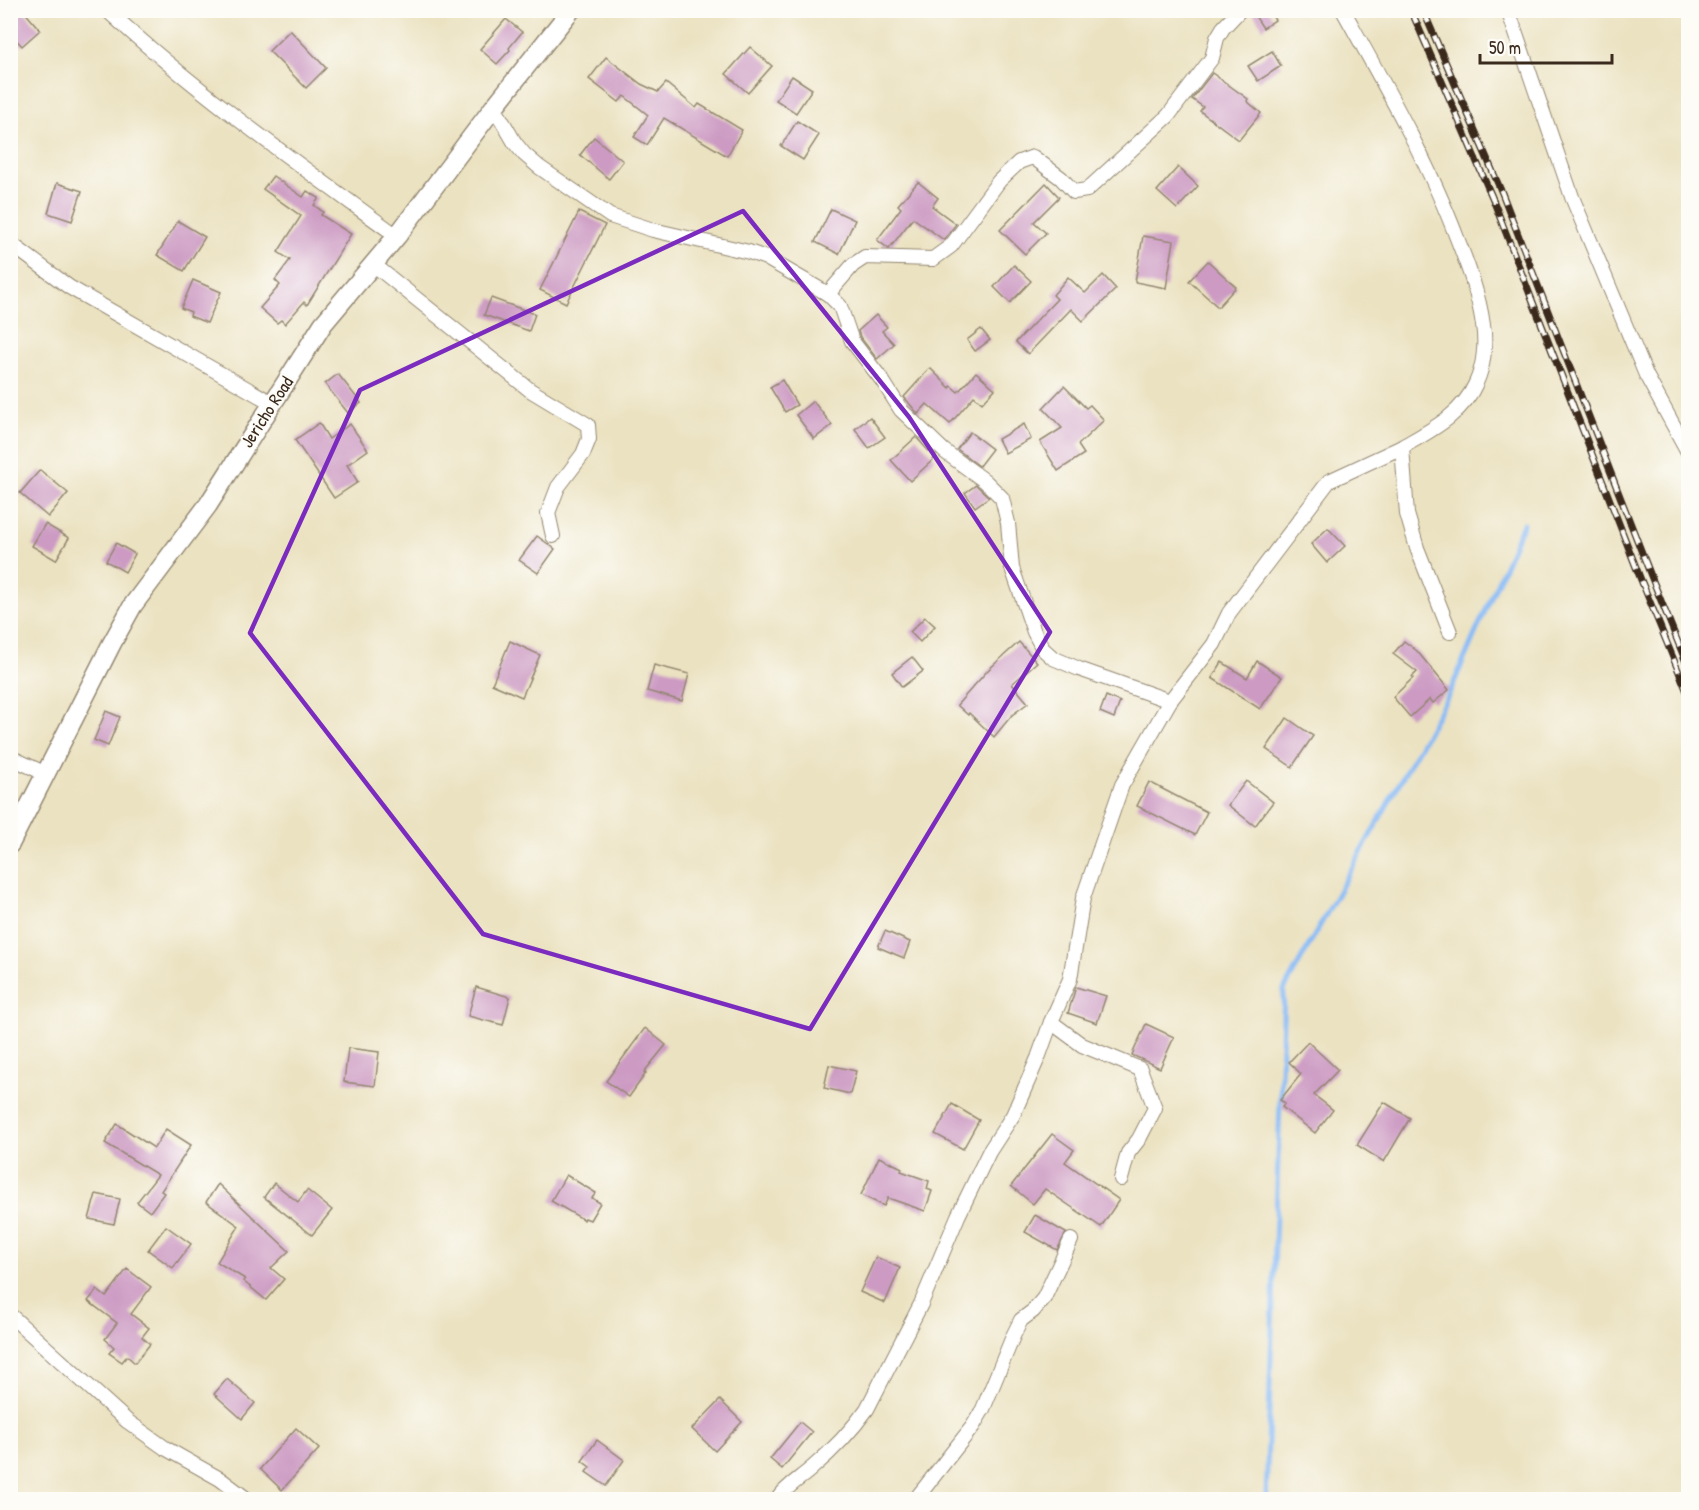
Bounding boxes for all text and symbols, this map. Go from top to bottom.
scale bar [1480,27,1612,65]
text: 50 m [1489,35,1521,60]
street label: Jericho Road [234,371,299,452]

